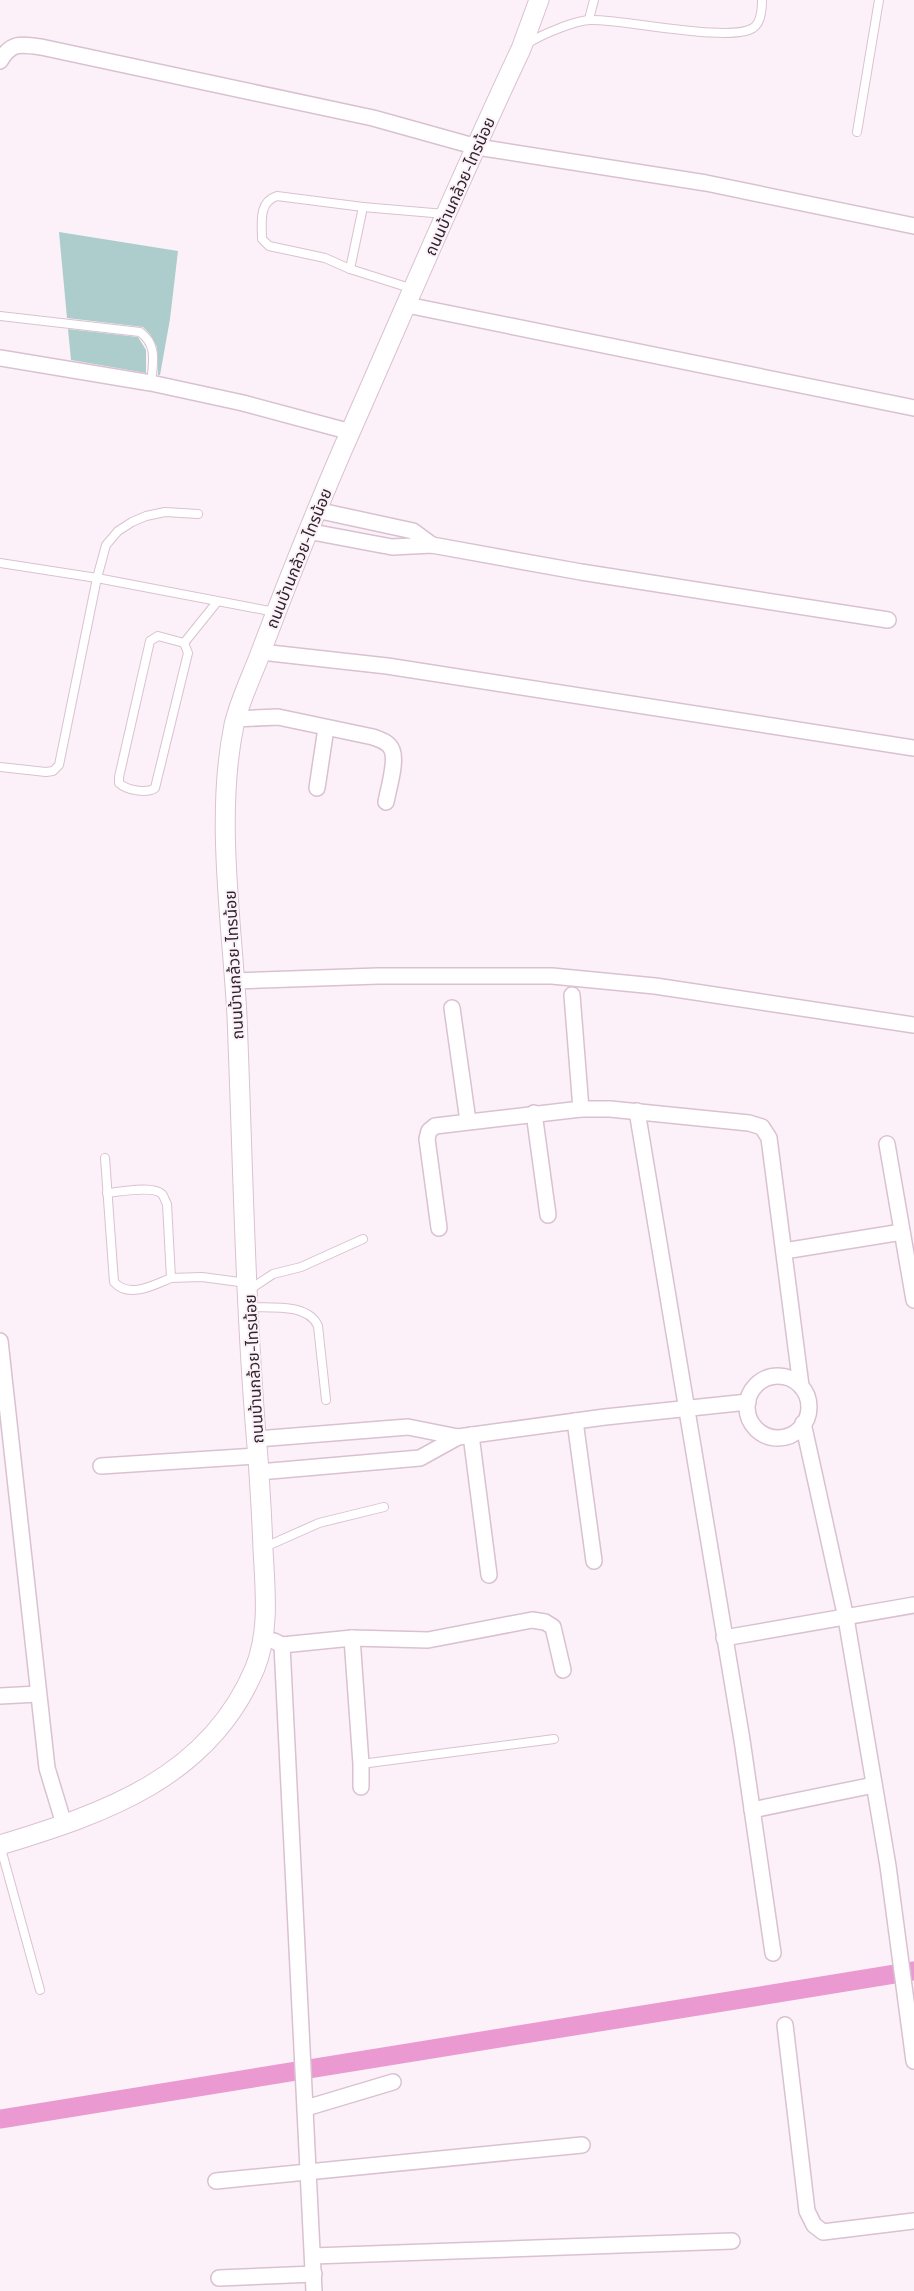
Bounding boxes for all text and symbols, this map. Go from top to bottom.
street label: ถนนบ้านกล้วย-ไทรน้อย [420,114,498,258]
street label: ถนนบ้านกล้วย-ไทรน้อย [261,485,335,631]
street label: ถนนบ้านกล้วย-ไทรน้อย [220,890,246,1040]
street label: ถนนบ้านกล้วย-ไทรน้อย [240,1294,266,1444]

